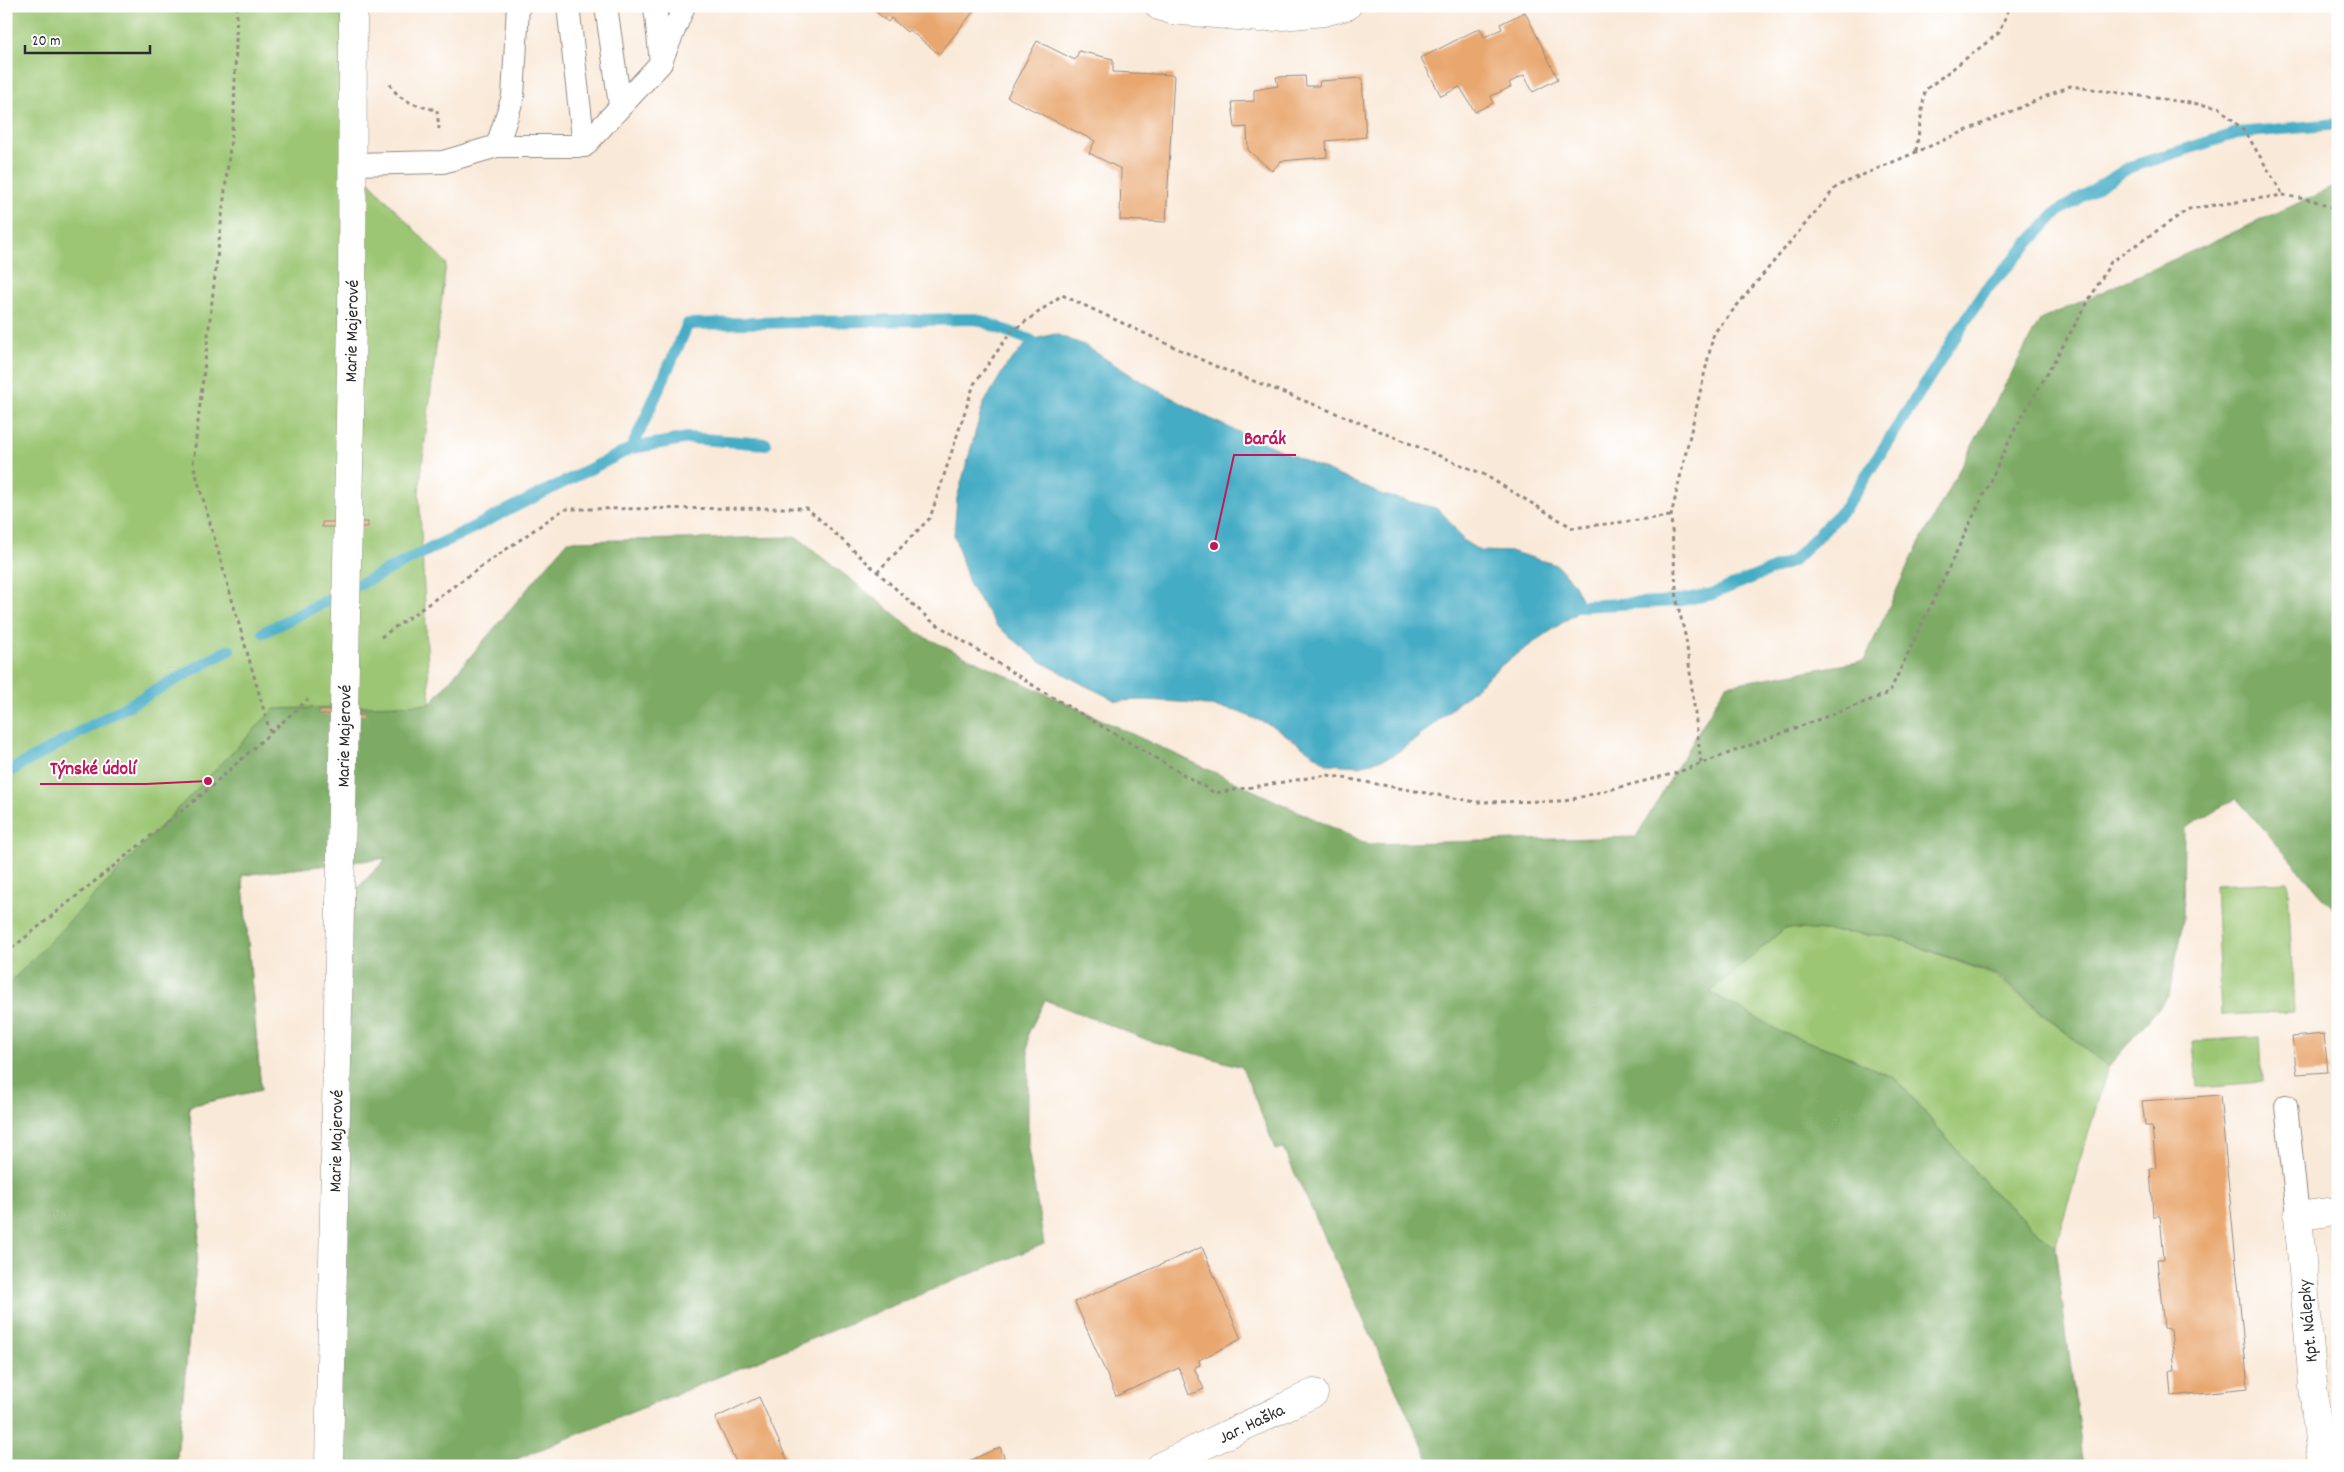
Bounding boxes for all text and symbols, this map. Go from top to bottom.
scale bar [25,22,150,54]
text: 20 m [32,31,60,53]
street label: Marie Majerové [340,279,367,383]
callout: Barák [1234,421,1296,455]
text: Barák [1244,427,1286,454]
street label: Marie Majerové [332,684,360,788]
callout: Týnské údolí [40,750,146,784]
text: Týnské údolí [50,757,138,784]
street label: Marie Majerové [324,1089,351,1193]
street label: Kpt. Nálepky [2293,1277,2326,1363]
street label: Jar. Haška [1215,1399,1290,1452]

